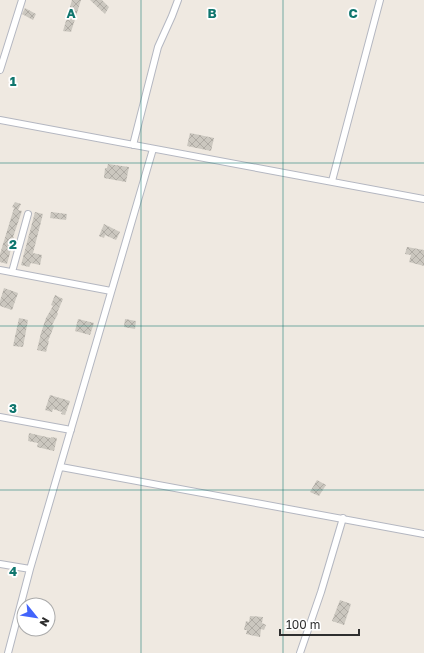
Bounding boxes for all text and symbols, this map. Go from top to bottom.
text: A [66,5,76,21]
text: B [207,5,217,21]
text: C [348,5,358,21]
text: 1 [10,73,17,89]
text: 2 [9,236,17,252]
text: 3 [9,400,17,416]
text: 4 [9,563,17,579]
north arrow [16,597,56,637]
scale bar [280,611,359,637]
text: N [37,615,53,629]
text: 100 m [286,617,320,632]

